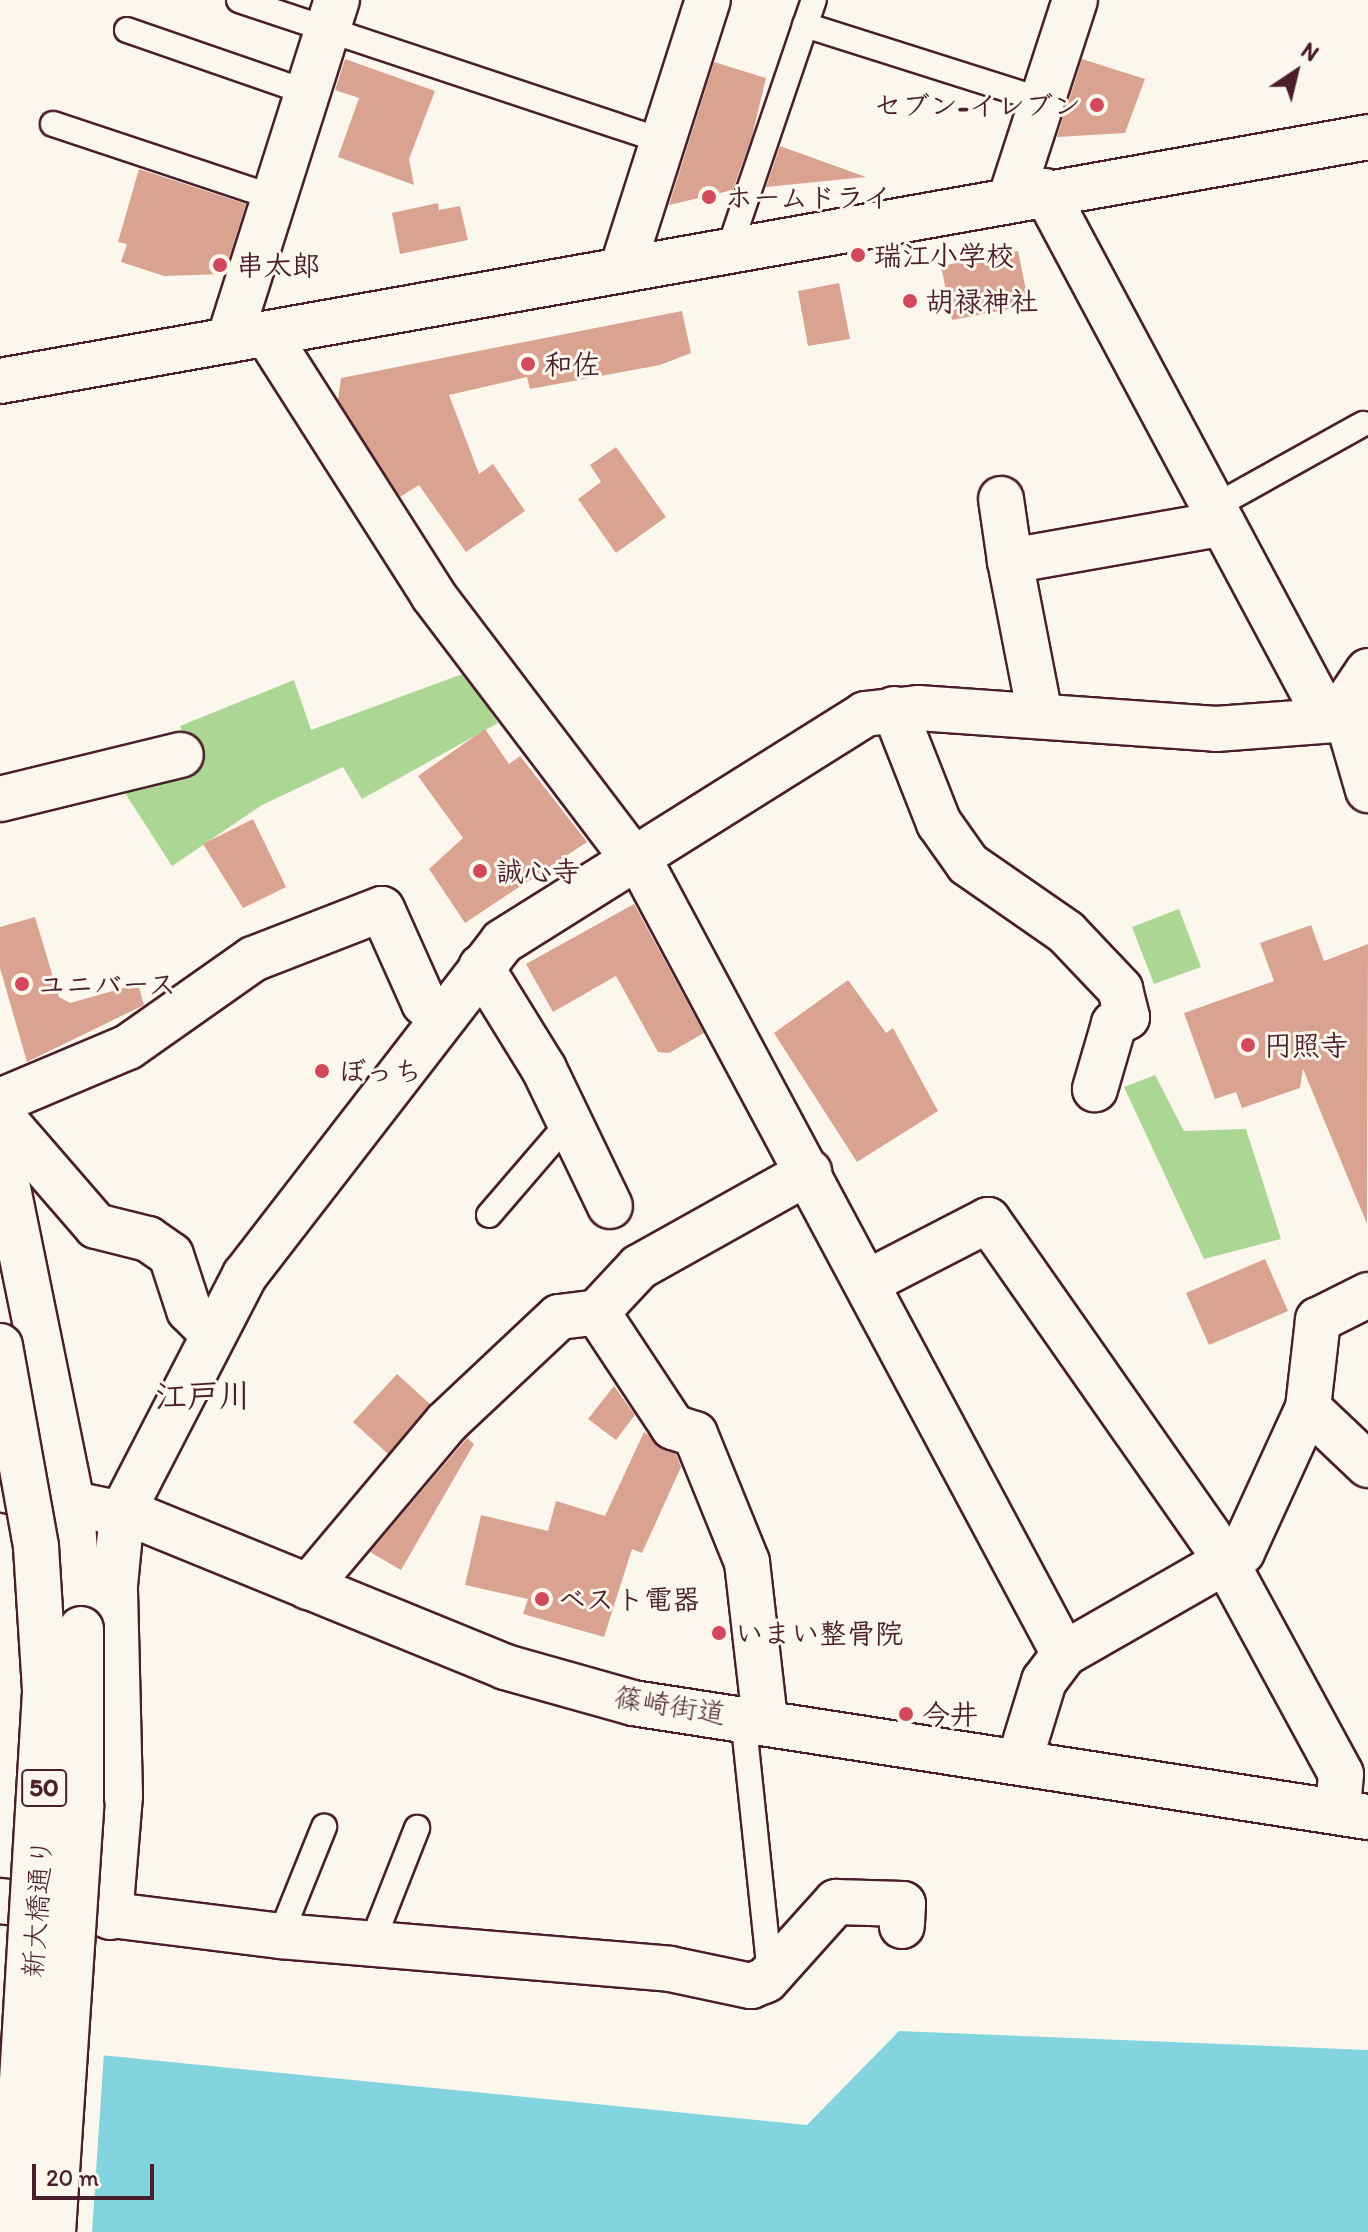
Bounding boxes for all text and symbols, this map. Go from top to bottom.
north arrow [1256,32,1336,112]
text: N [1296,37,1324,67]
place label: セブン-イレブン [874,88,1081,122]
marker: セブン-イレブン [1088,96,1106,114]
place label: ホームドライ [725,180,893,214]
marker: ホームドライ [700,188,718,206]
place label: 瑞江小学校 [874,238,1014,272]
marker: 瑞江小学校 [849,246,867,264]
place label: 串太郎 [236,248,320,282]
marker: 串太郎 [211,256,229,274]
place label: 胡禄神社 [926,284,1038,318]
marker: 胡禄神社 [901,292,919,310]
place label: 和佐 [544,347,600,381]
marker: 和佐 [519,355,537,373]
place label: 誠心寺 [496,854,580,888]
marker: 誠心寺 [471,862,489,880]
place label: ユニバース [38,967,178,1001]
marker: ユニバース [13,975,31,993]
place label: 円照寺 [1264,1028,1348,1062]
marker: 円照寺 [1239,1036,1257,1054]
place label: ぼっち [338,1054,422,1088]
marker: ぼっち [313,1062,331,1080]
district label: 江戸川 [155,1377,251,1415]
place label: ベスト電器 [558,1582,698,1616]
marker: ベスト電器 [533,1590,551,1608]
place label: いまい整骨院 [735,1616,903,1650]
marker: いまい整骨院 [710,1624,728,1642]
street label: 篠崎街道 [612,1680,728,1730]
place label: 今井 [922,1697,978,1731]
marker: 今井 [897,1705,915,1723]
road number: 50 [20,1766,68,1810]
street label: 新大橋通り [15,1837,59,1979]
scale bar [36,2148,158,2198]
text: 20 m [46,2163,99,2192]

